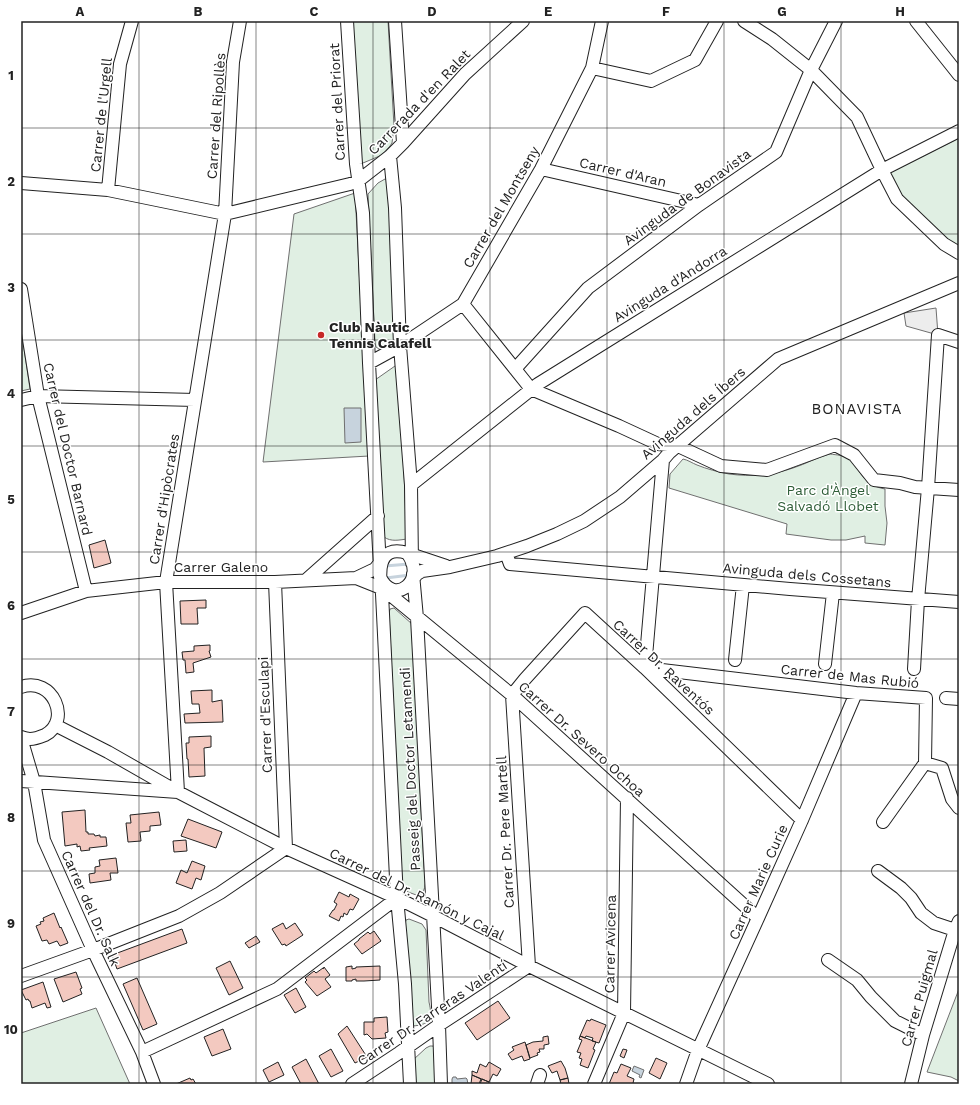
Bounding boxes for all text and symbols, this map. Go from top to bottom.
text: A [76,4,85,19]
text: B [194,4,203,19]
text: C [310,4,319,19]
text: D [427,4,437,19]
text: E [544,4,552,19]
text: F [662,4,670,19]
text: G [777,4,787,19]
text: H [895,4,905,19]
street label: Carrer del Priorat [326,43,348,161]
street label: Carrerada d'en Ralet [365,46,473,158]
street label: Carrer del Ripollès [204,52,228,180]
street label: Carrer de l'Urgell [87,56,115,173]
text: 1 [8,68,14,83]
street label: Carrer del Montseny [460,142,543,271]
street label: Avinguda de Bonavista [620,145,754,249]
street label: Carrer d'Aran [578,154,668,190]
text: 2 [7,174,15,189]
street label: Avinguda d'Andorra [610,243,730,325]
text: 3 [7,280,15,295]
place label: Club Nàutic Tennis Calafell [329,319,432,351]
marker: Club Nàutic Tennis Calafell [316,330,326,340]
street label: Carrer del Doctor Barnard [40,361,96,537]
street label: Avinguda dels Íbers [638,363,748,463]
text: 4 [7,386,16,401]
district label: BONAVISTA [812,400,902,418]
street label: Carrer d'Hipòcrates [146,432,182,566]
park label: Parc d'Àngel Salvadó Llobet [777,482,879,514]
text: 5 [7,492,15,507]
street label: Carrer Galeno [174,559,268,575]
street label: Avinguda dels Cossetans [722,560,892,590]
text: 6 [7,598,15,613]
street label: Carrer Dr. Raventós [610,616,718,718]
street label: Carrer d'Esculapi [255,656,275,774]
street label: Carrer de Mas Rubió [780,661,920,691]
street label: Passeig del Doctor Letamendi [397,667,423,871]
street label: Carrer Dr. Severo Ochoa [516,678,648,800]
text: 7 [7,704,15,719]
street label: Carrer Dr. Pere Martell [493,755,517,909]
text: 8 [7,810,15,825]
street label: Carrer Marie Curie [725,822,791,942]
street label: Carrer del Dr. Ramón y Cajal [327,845,508,944]
street label: Carrer del Dr. Salk [58,848,124,968]
street label: Carrer Avicena [601,894,619,993]
text: 9 [7,916,15,931]
street label: Carrer Puigmal [897,947,941,1049]
street label: Carrer Dr. Farreras Valentí [354,957,510,1069]
text: 10 [4,1022,18,1037]

